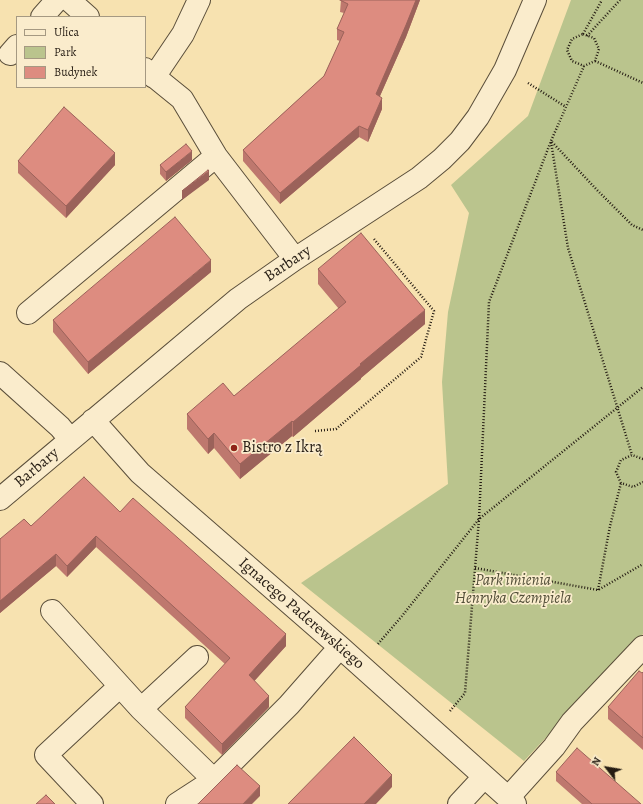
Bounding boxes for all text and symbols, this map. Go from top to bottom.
legend [16,16,146,88]
text: Ulica [54,24,79,40]
text: Park [54,44,77,60]
text: Budynek [54,64,97,80]
street label: Barbary [261,241,315,287]
place label: Bistro z Ikrą [242,438,322,458]
marker: Bistro z Ikrą [229,443,239,453]
street label: Barbary [11,444,63,492]
street label: Ignacego Paderewskiego [234,554,368,674]
park label: Park imienia Henryka Czempiela [455,571,571,609]
north arrow [587,748,627,788]
text: N [588,754,605,769]

